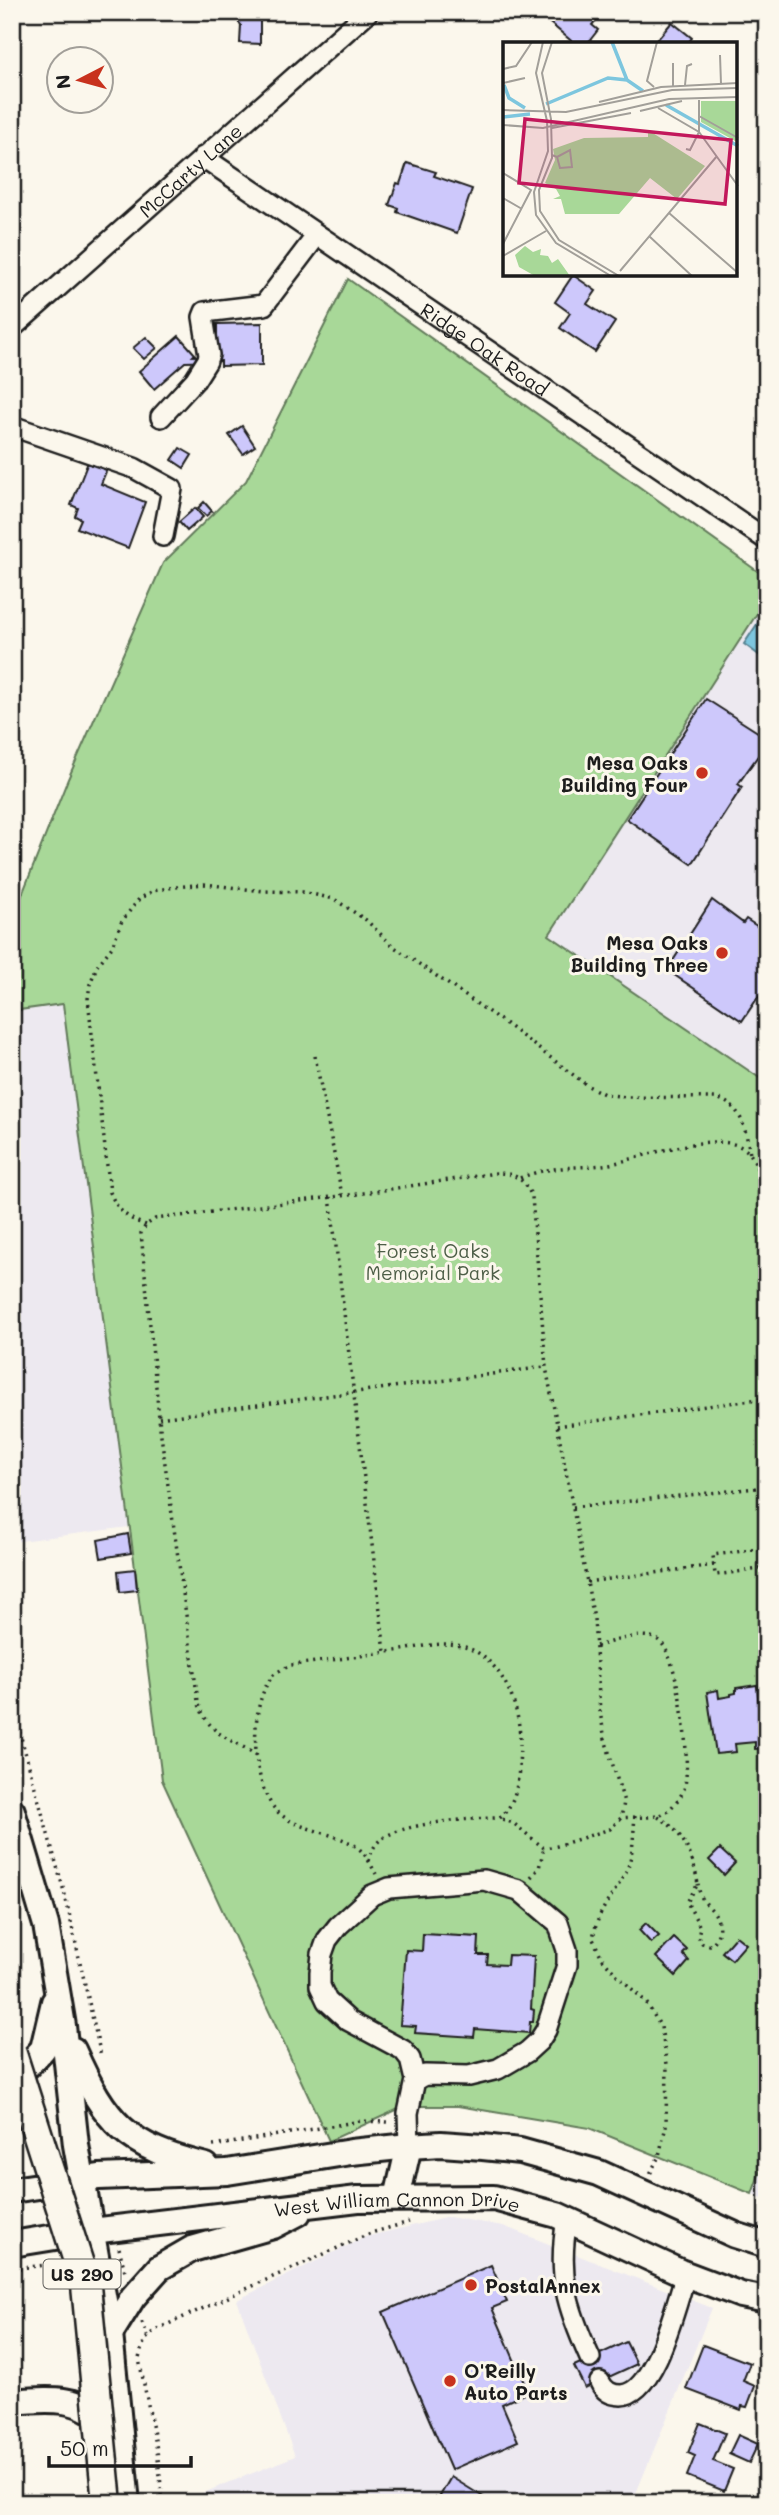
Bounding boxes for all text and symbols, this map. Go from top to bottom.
inset map [503,42,737,276]
north arrow [46,46,116,116]
text: N [49,73,76,90]
street label: McCarty Lane [133,118,247,222]
street label: Ridge Oak Road [416,296,554,401]
place label: Mesa Oaks Building Four [561,750,688,797]
marker: Mesa Oaks Building Four [694,765,710,781]
place label: Mesa Oaks Building Three [570,930,708,977]
marker: Mesa Oaks Building Three [714,945,730,961]
park label: Forest Oaks Memorial Park [366,1238,500,1285]
street label: West William Cannon Drive [272,2186,523,2222]
road number: US 290 [43,2260,120,2288]
place label: PostalAnnex [485,2273,601,2298]
marker: PostalAnnex [463,2277,479,2293]
place label: O'Reilly Auto Parts [464,2358,568,2405]
marker: O'Reilly Auto Parts [442,2373,458,2389]
scale bar [49,2424,191,2468]
text: 50 m [60,2434,109,2461]

